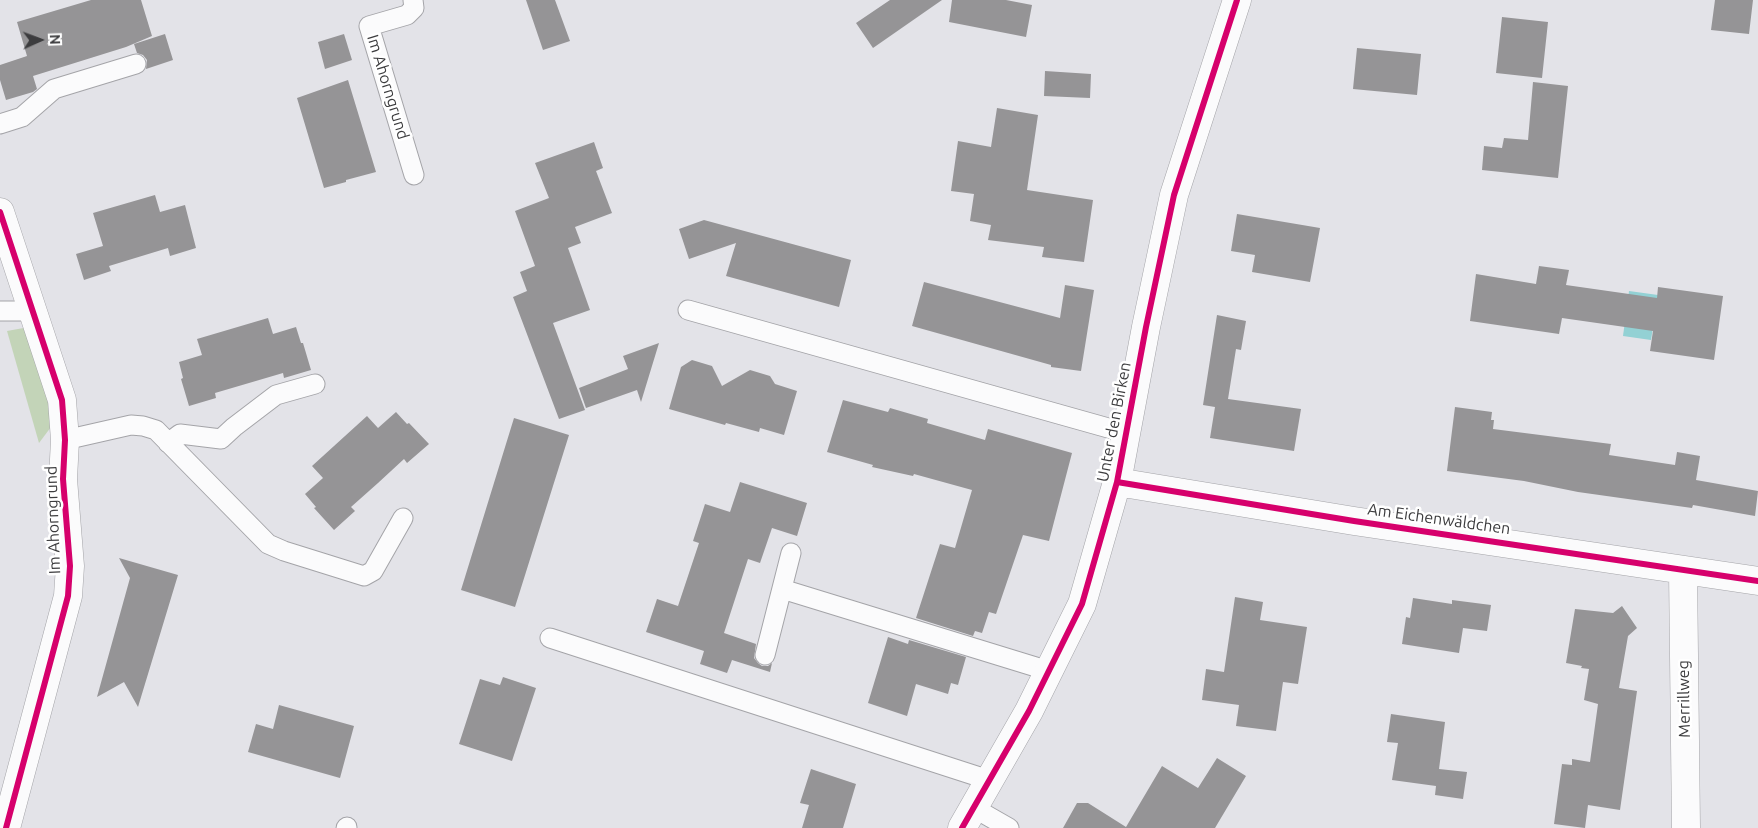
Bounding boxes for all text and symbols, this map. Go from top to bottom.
north arrow [15,15,65,65]
street label: Im Ahorngrund [363,32,413,142]
text: N [47,34,63,45]
street label: Unter den Birken [1093,360,1135,484]
street label: Im Ahorngrund [42,465,64,575]
street label: Am Eichenwäldchen [1366,499,1512,539]
street label: Merrillweg [1674,660,1694,738]

